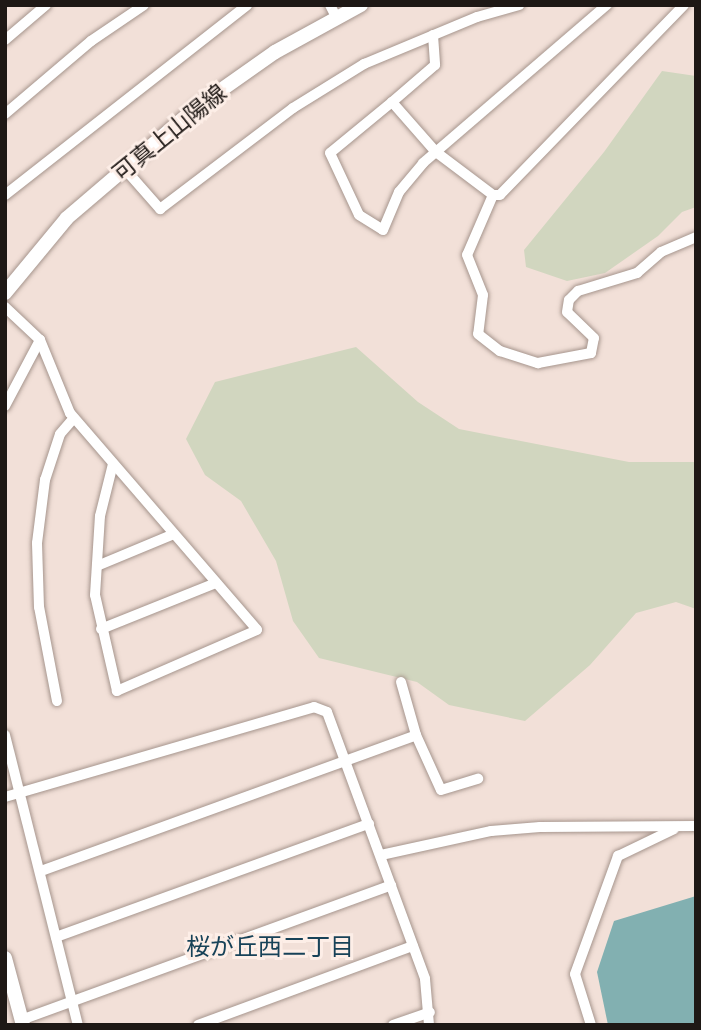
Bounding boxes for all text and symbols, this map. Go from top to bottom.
street label: 可真上山陽線 [107,78,231,186]
district label: 桜が丘西二丁目 [186,932,354,960]

